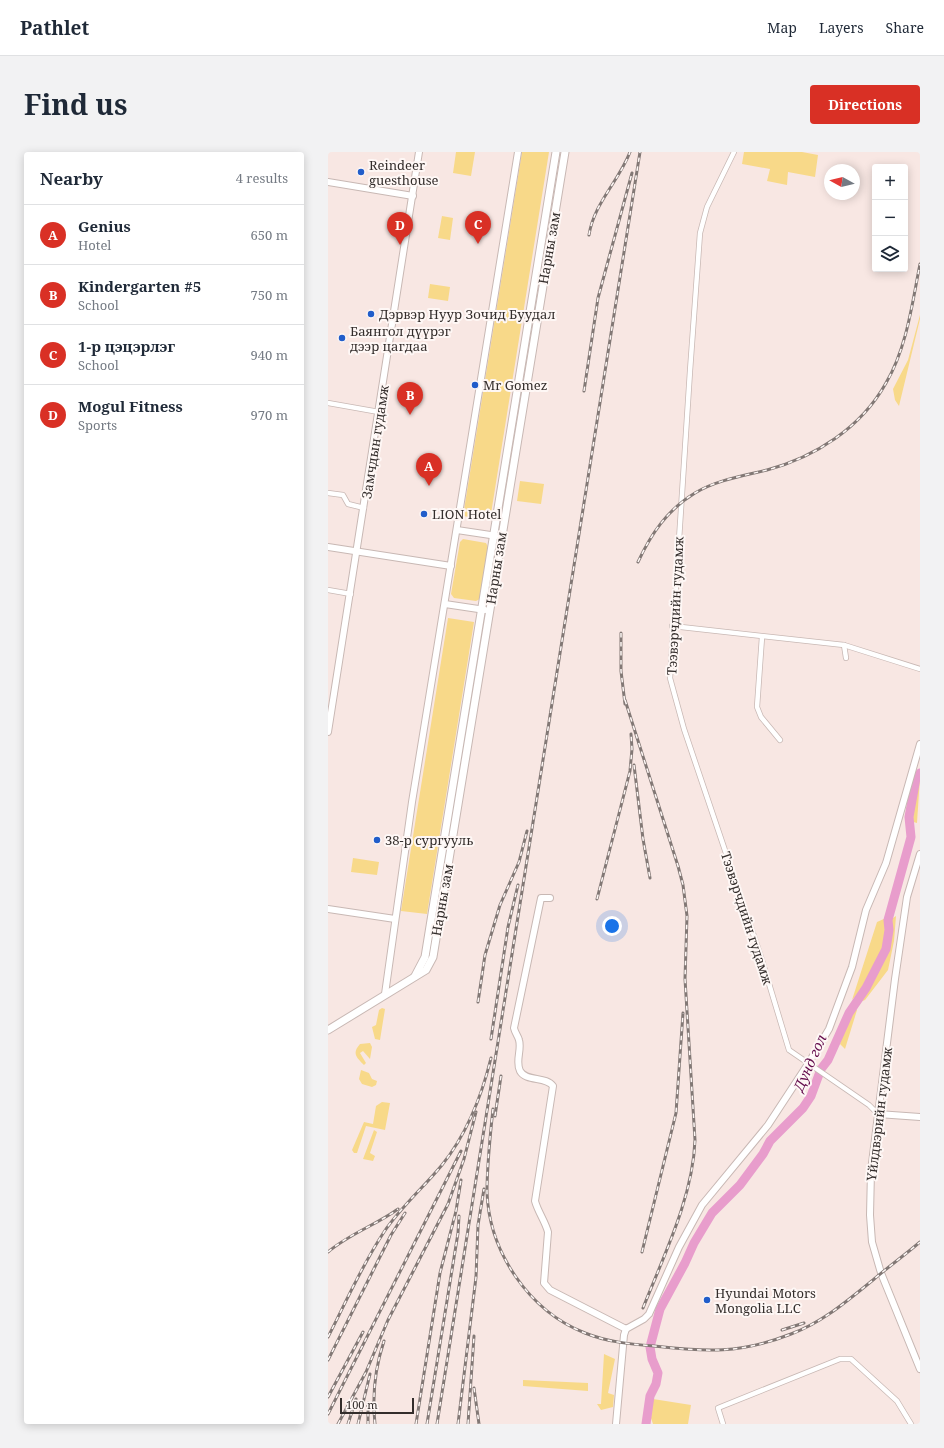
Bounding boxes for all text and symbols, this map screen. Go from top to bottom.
text: Pathlet [20,15,89,41]
text: Map [767,18,797,37]
text: Layers [819,18,864,37]
text: Share [886,18,924,37]
text: Find us [24,85,128,123]
button: Directions [810,85,920,124]
place label: Reindeer guesthouse [369,156,439,189]
north arrow [824,164,860,200]
map controls [872,164,908,272]
button: + [872,164,908,200]
text: Nearby [40,167,103,190]
marker: Reindeer guesthouse [356,167,366,177]
text: 4 results [236,169,288,187]
button: − [872,200,908,236]
street label: Нарны зам [534,210,564,286]
pin: C [465,211,491,244]
pin: D [387,212,413,245]
text: Genius [78,216,131,236]
text: A [48,226,58,244]
text: 650 m [251,226,288,244]
text: Hotel [78,236,111,254]
button: layers [872,236,908,272]
text: Kindergarten #5 [78,276,201,296]
text: B [49,286,57,304]
text: 750 m [251,286,288,304]
text: School [78,296,119,314]
place label: Дэрвэр Нуур Зочид Буудал [379,305,556,323]
marker: Дэрвэр Нуур Зочид Буудал [366,309,376,319]
place label: Баянгол дүүрэг дээр цагдаа [350,322,451,355]
marker: Баянгол дүүрэг дээр цагдаа [337,333,347,343]
text: 1-р цэцэрлэг [78,336,175,356]
text: C [49,346,57,364]
text: 940 m [251,346,288,364]
text: School [78,356,119,374]
place label: Mr Gomez [483,376,547,394]
marker: Mr Gomez [470,380,480,390]
pin: B [397,382,423,415]
street label: Замчдын гудамж [357,383,393,500]
text: Mogul Fitness [78,396,183,416]
text: D [48,406,58,424]
text: 970 m [251,406,288,424]
text: Sports [78,416,117,434]
pin: A [416,453,442,486]
place label: LION Hotel [432,505,501,523]
marker: LION Hotel [419,509,429,519]
street label: Нарны зам [481,530,511,606]
street label: Тээвэрчдийн гудамж [662,536,688,676]
place label: 38-р сургууль [385,831,473,849]
marker: 38-р сургууль [372,835,382,845]
street label: Тээвэрчдийн гудамж [717,849,777,987]
street label: Нарны зам [427,862,457,938]
your location [602,916,622,936]
water label: Дунд гол [788,1031,831,1096]
street label: Yйлдвэрийн гудамж [862,1046,896,1183]
place label: Hyundai Motors Mongolia LLC [715,1284,816,1317]
marker: Hyundai Motors Mongolia LLC [702,1295,712,1305]
scale bar [340,1396,414,1415]
text: 100 m [346,1397,378,1412]

